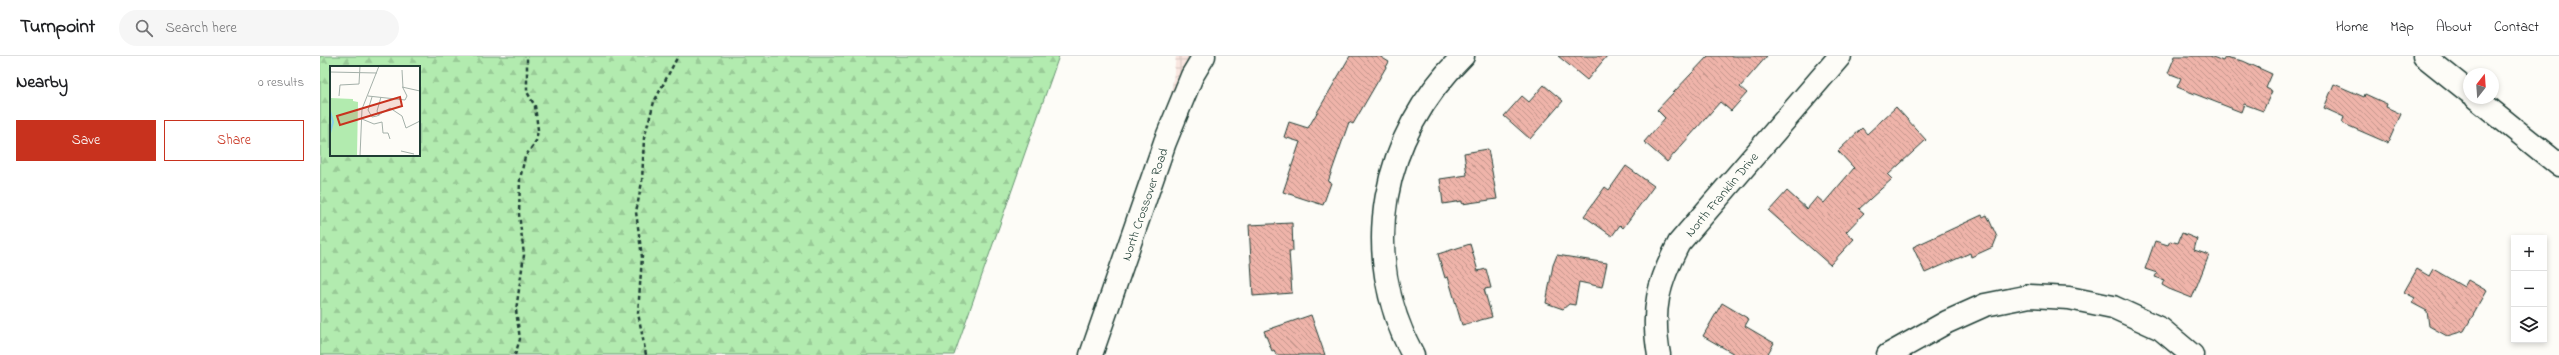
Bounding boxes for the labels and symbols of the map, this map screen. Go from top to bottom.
inset map [330,66,420,156]
north arrow [2463,68,2499,104]
street label: North Crossover Road [1117,145,1174,263]
street label: North Franklin Drive [1681,148,1763,241]

